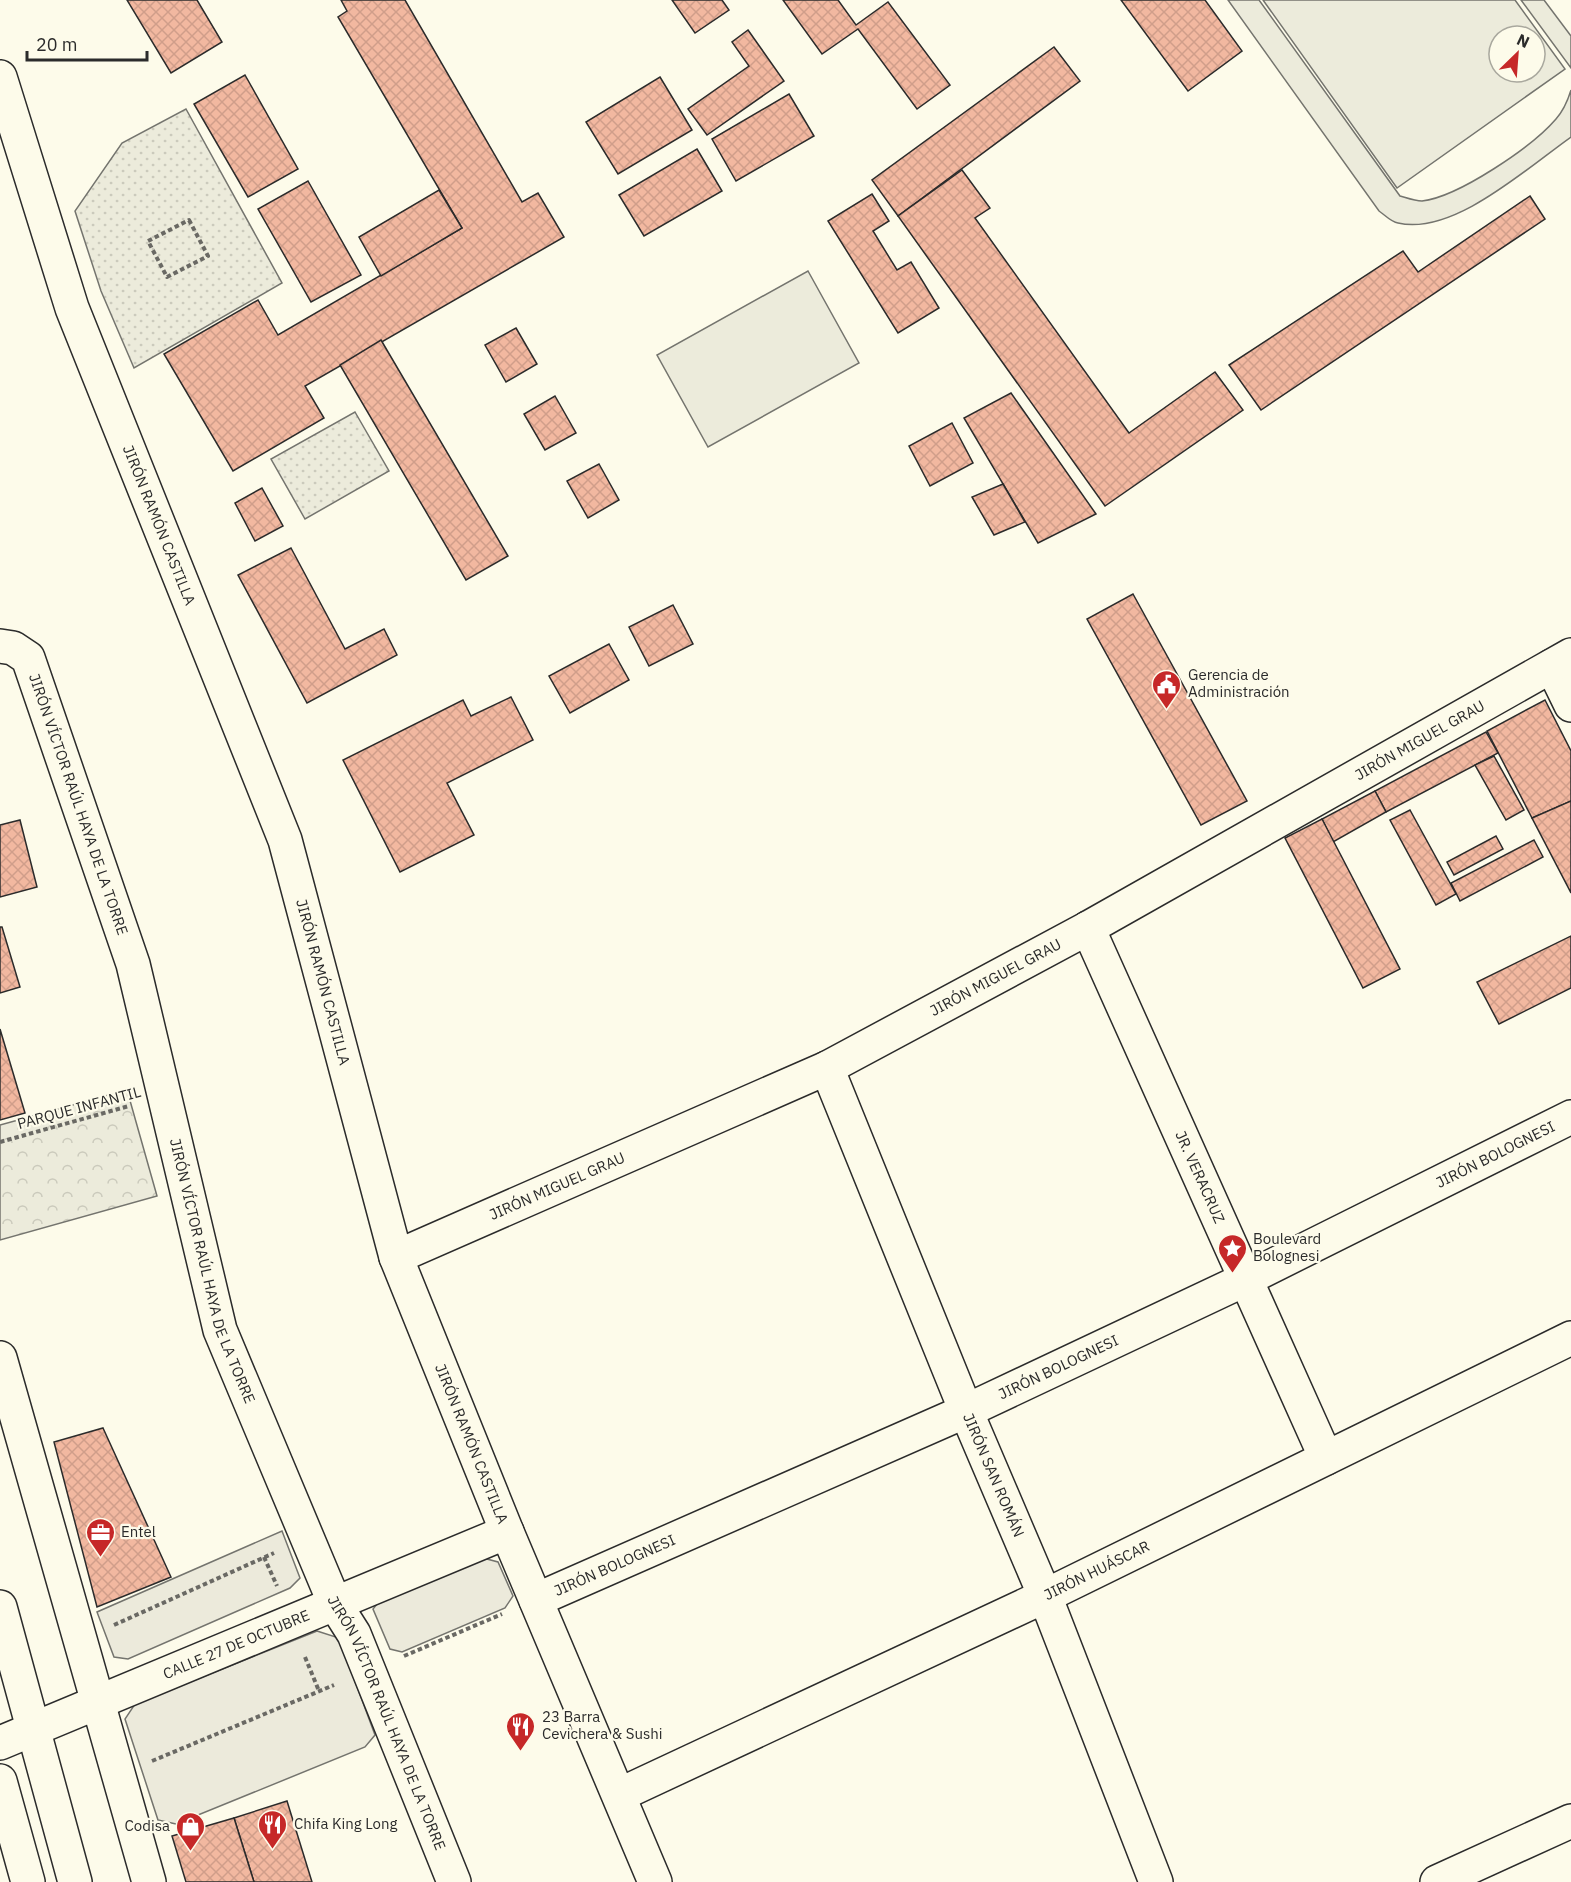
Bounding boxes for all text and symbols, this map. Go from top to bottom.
scale bar [27,24,147,62]
north arrow [1487,24,1547,84]
text: N [1514,29,1533,52]
text: 20 m [36,33,78,56]
street label: JIRÓN RAMÓN CASTILLA [119,442,200,608]
place label: Gerencia de Administración [1188,665,1290,701]
public building icon: Gerencia de Administración [1151,668,1183,710]
street label: JIRÓN VÍCTOR RAÚL HAYA DE LA TORRE [25,671,132,938]
street label: JIRÓN MIGUEL GRAU [1351,696,1488,784]
street label: JIRÓN RAMÓN CASTILLA [292,897,355,1067]
street label: JIRÓN MIGUEL GRAU [927,934,1064,1020]
street label: PARQUE INFANTIL [15,1082,143,1133]
street label: JIRÓN BOLOGNESI [1433,1117,1558,1192]
street label: JR. VERACRUZ [1171,1128,1229,1226]
street label: JIRÓN VÍCTOR RAÚL HAYA DE LA TORRE [166,1136,260,1406]
street label: JIRÓN MIGUEL GRAU [486,1148,628,1224]
place label: Boulevard Bolognesi [1253,1229,1321,1265]
place icon: Boulevard Bolognesi [1216,1232,1248,1274]
street label: JIRÓN BOLOGNESI [995,1330,1121,1403]
street label: JIRÓN RAMÓN CASTILLA [431,1361,513,1527]
street label: JIRÓN SAN ROMÁN [959,1410,1029,1540]
office icon: Entel [84,1516,116,1558]
place label: Entel [121,1522,156,1541]
street label: JIRÓN BOLOGNESI [551,1530,678,1600]
street label: JIRÓN HUÁSCAR [1041,1536,1153,1604]
street label: JIRÓN VÍCTOR RAÚL HAYA DE LA TORRE [324,1593,450,1853]
street label: CALLE 27 DE OCTUBRE [160,1605,312,1683]
place label: 23 Barra Cevichera & Sushi [542,1707,663,1743]
restaurant icon: 23 Barra Cevichera & Sushi [505,1710,537,1752]
restaurant icon: Chifa King Long [257,1808,289,1850]
shop icon: Codisa [175,1810,207,1852]
place label: Chifa King Long [294,1814,398,1833]
place label: Codisa [125,1816,170,1835]

